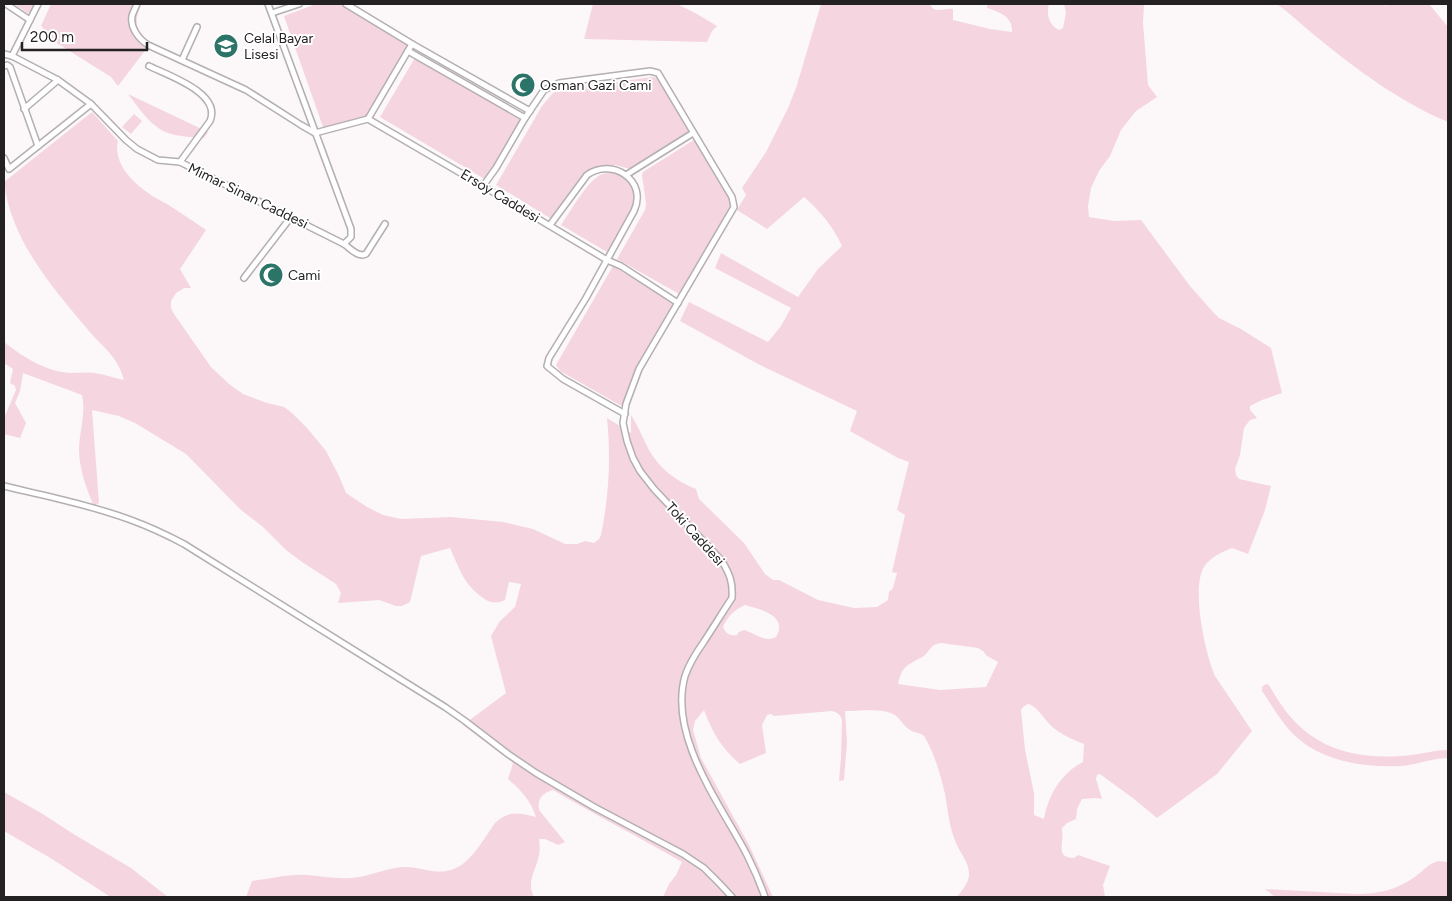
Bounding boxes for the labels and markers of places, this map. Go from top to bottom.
place label: Celal Bayar Lisesi [244,30,313,63]
school or university icon: Celal Bayar Lisesi [213,33,239,59]
mosque icon: Osman Gazi Cami [510,72,536,98]
place label: Osman Gazi Cami [540,77,651,94]
mosque icon: Cami [258,262,284,288]
place label: Cami [288,267,320,284]

